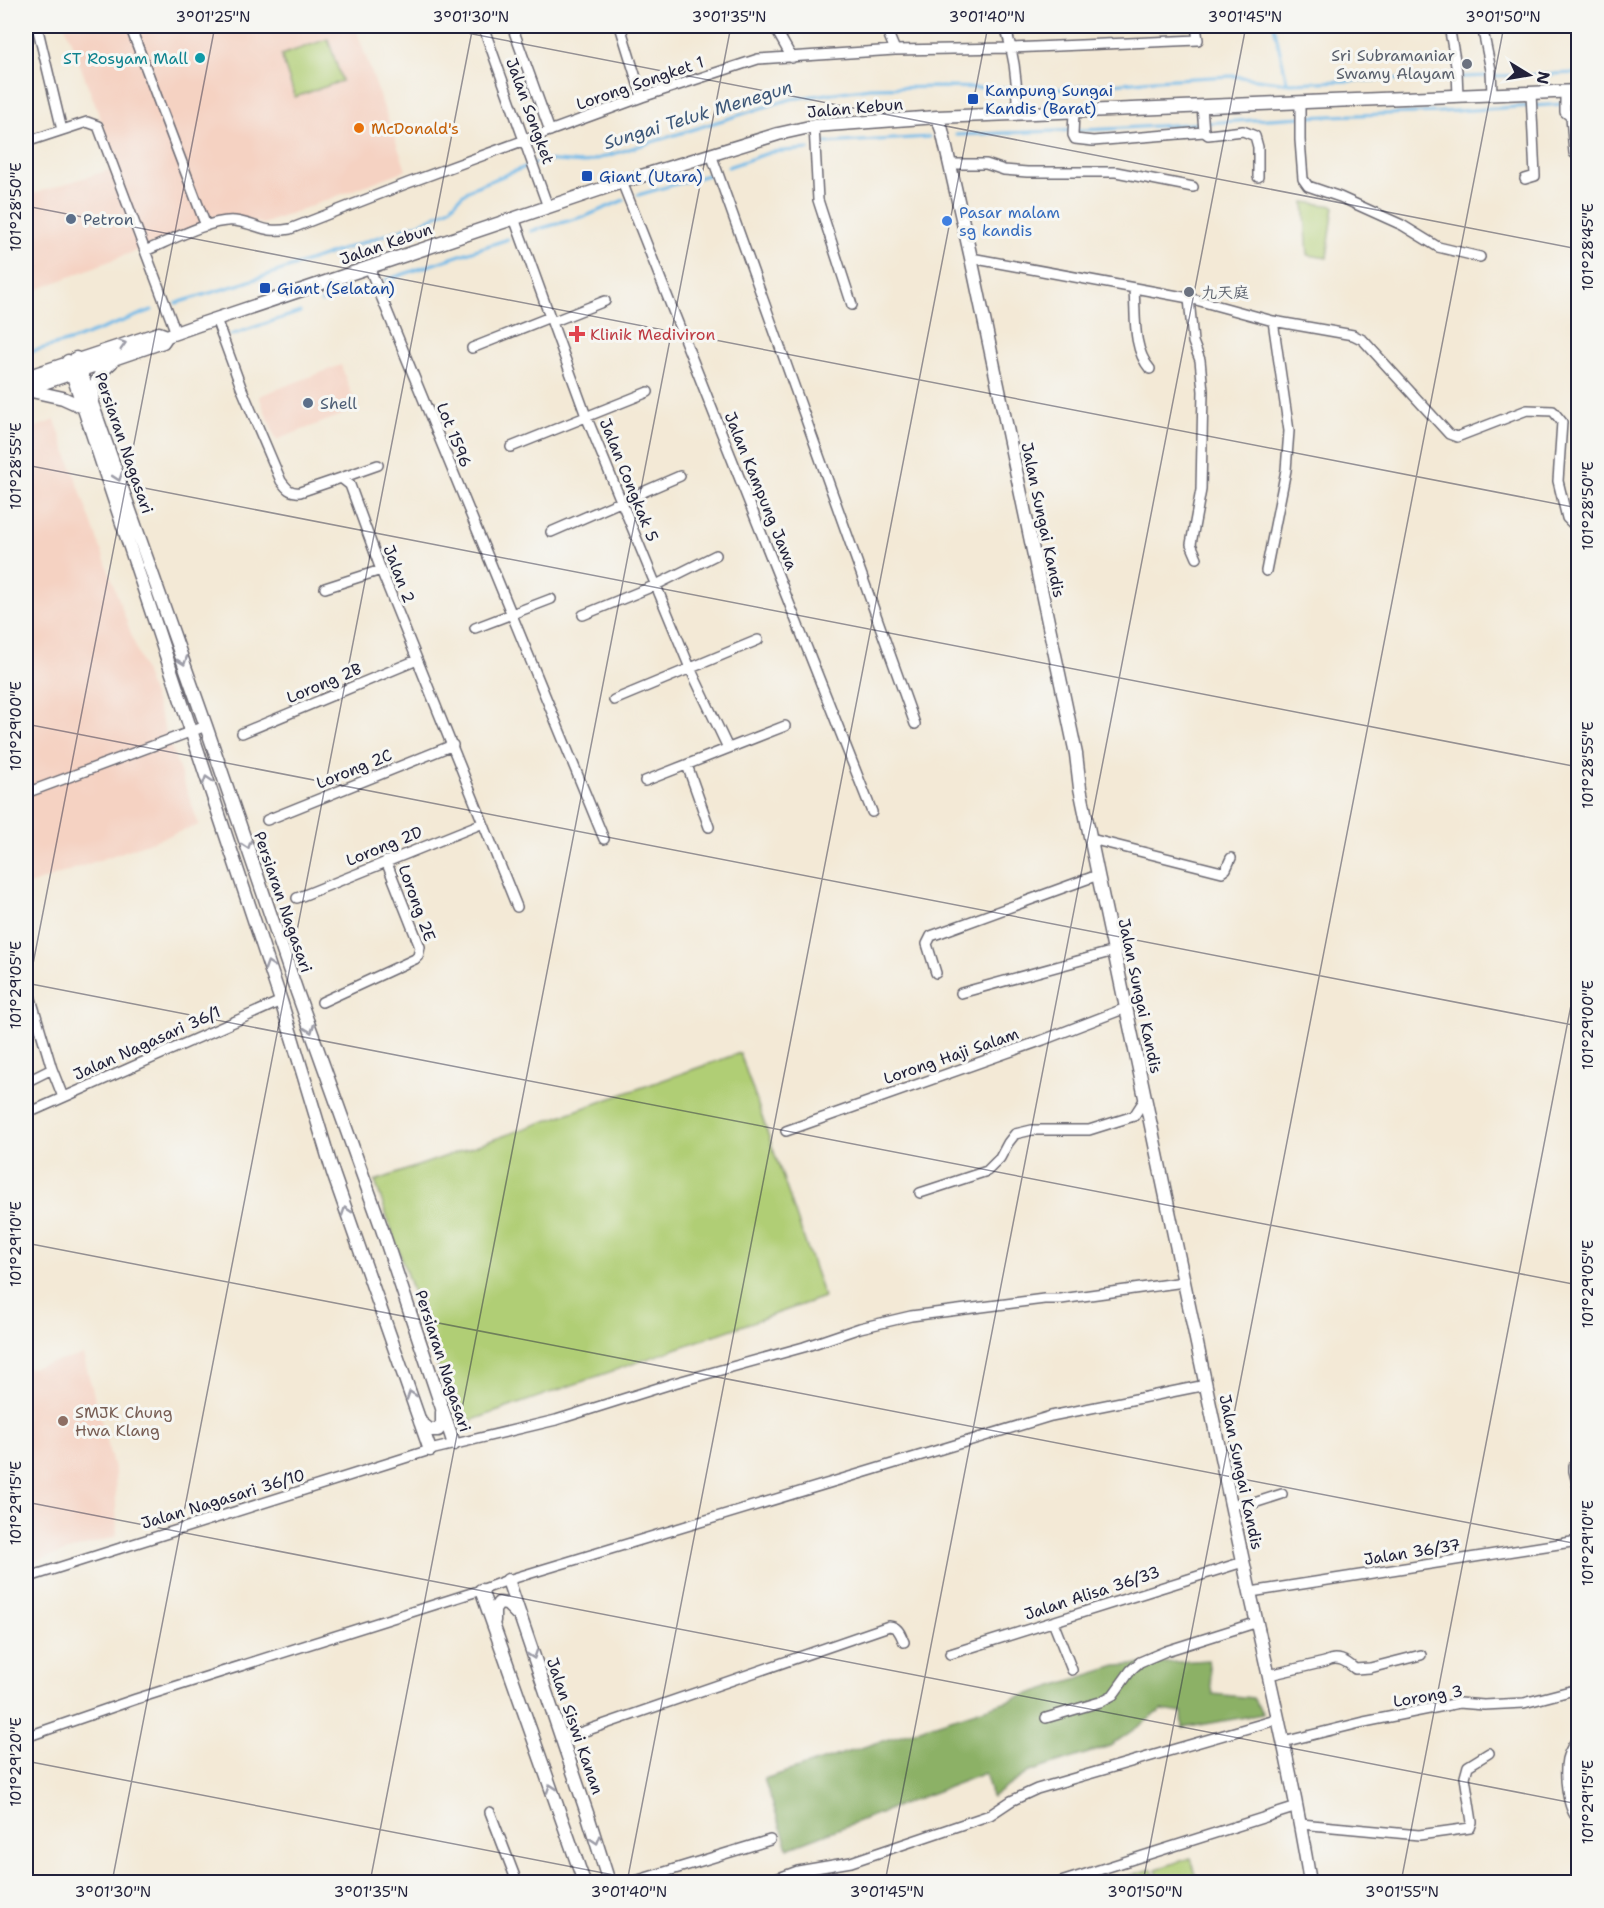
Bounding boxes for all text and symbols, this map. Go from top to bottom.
text: 3°01'25"N [176,7,250,27]
text: 3°01'30"N [433,7,509,27]
text: 3°01'35"N [692,7,766,27]
text: 3°01'40"N [949,7,1025,27]
text: 3°01'45"N [1208,7,1282,27]
text: 3°01'50"N [1465,7,1541,27]
place label: Sri Subramaniar Swamy Alayam [1331,45,1455,84]
north arrow [1499,45,1559,105]
place label: ST Rosyam Mall [63,48,188,69]
marker: ST Rosyam Mall [193,51,207,65]
street label: Lorong Songket 1 [573,51,707,115]
street label: Jalan Songket [501,55,559,167]
marker: Sri Subramaniar Swamy Alayam [1460,57,1474,71]
text: N [1532,70,1555,86]
water label: Sungai Teluk Menegun [601,75,795,155]
place label: Kampung Sungai Kandis (Barat) [985,80,1113,119]
marker: Kampung Sungai Kandis (Barat) [966,92,980,106]
street label: Jalan Kebun [806,93,904,123]
place label: McDonald's [371,118,459,139]
marker: McDonald's [352,121,366,135]
text: 101°28'50"E [6,162,26,252]
place label: Giant (Utara) [599,166,703,187]
marker: Giant (Utara) [580,169,594,183]
place label: Pasar malam sg kandis [959,202,1060,241]
text: 101°28'45"E [1578,203,1598,291]
place label: Petron [83,209,134,230]
marker: Petron [64,212,78,226]
marker: Pasar malam sg kandis [940,214,954,228]
street label: Jalan Kebun [337,218,435,270]
place label: Giant (Selatan) [277,278,395,299]
marker: Giant (Selatan) [258,281,272,295]
place label: 九天庭 [1201,282,1249,303]
marker: 九天庭 [1182,285,1196,299]
place label: Klinik Mediviron [590,324,715,345]
marker: Klinik Mediviron [568,325,586,343]
one-way arrow [116,339,127,351]
street label: Persiaran Nagasari [90,370,158,516]
place label: Shell [320,393,357,414]
marker: Shell [301,396,315,410]
street label: Lot 1596 [432,400,476,470]
street label: Jalan Kampung Jawa [720,409,802,573]
street label: Jalan Congkak 5 [595,415,663,545]
text: 101°28'55"E [6,422,26,510]
street label: Jalan Sungai Kandis [1016,440,1070,600]
text: 101°28'50"E [1578,461,1598,551]
one-way arrow [110,471,123,482]
street label: Jalan 2 [378,542,420,606]
one-way arrow [175,655,188,666]
street label: Lorong 2B [283,658,365,708]
text: 101°29'00"E [6,681,26,771]
text: 101°28'55"E [1578,721,1598,809]
street label: Lorong 2C [313,744,395,794]
one-way arrow [202,775,215,786]
street label: Lorong 2D [343,821,425,871]
street label: Persiaran Nagasari [249,829,317,975]
one-way arrow [239,839,252,850]
street label: Lorong 2E [393,862,441,944]
street label: Jalan Sungai Kandis [1113,916,1167,1076]
text: 101°29'05"E [6,941,26,1029]
one-way arrow [264,960,276,971]
text: 101°29'00"E [1578,980,1598,1070]
street label: Jalan Nagasari 36/1 [70,1001,224,1085]
street label: Lorong Haji Salam [881,1023,1022,1089]
one-way arrow [303,1024,316,1034]
text: 101°29'10"E [6,1201,26,1287]
one-way arrow [340,1206,353,1217]
text: 101°29'05"E [1578,1240,1598,1328]
street label: Persiaran Nagasari [410,1287,476,1435]
one-way arrow [405,1390,418,1401]
street label: Jalan Sungai Kandis [1214,1392,1268,1552]
place label: SMJK Chung Hwa Klang [75,1402,173,1441]
marker: SMJK Chung Hwa Klang [56,1414,70,1428]
text: 101°29'15"E [6,1461,26,1545]
street label: Jalan Nagasari 36/10 [139,1464,307,1534]
text: 101°29'10"E [1578,1500,1598,1586]
street label: Jalan 36/37 [1362,1534,1462,1570]
street label: Jalan Alisa 36/33 [1021,1561,1163,1625]
one-way arrow [526,1649,539,1660]
street label: Jalan Siswi Kanan [542,1655,608,1797]
street label: Lorong 3 [1392,1680,1464,1712]
text: 101°29'20"E [6,1717,26,1807]
text: 101°29'15"E [1578,1760,1598,1844]
one-way arrow [545,1783,558,1794]
one-way arrow [589,1834,601,1845]
text: 3°01'30"N [75,1882,151,1902]
text: 3°01'35"N [334,1882,408,1902]
text: 3°01'40"N [591,1882,667,1902]
text: 3°01'45"N [850,1882,924,1902]
text: 3°01'50"N [1107,1882,1183,1902]
text: 3°01'55"N [1365,1882,1439,1902]

